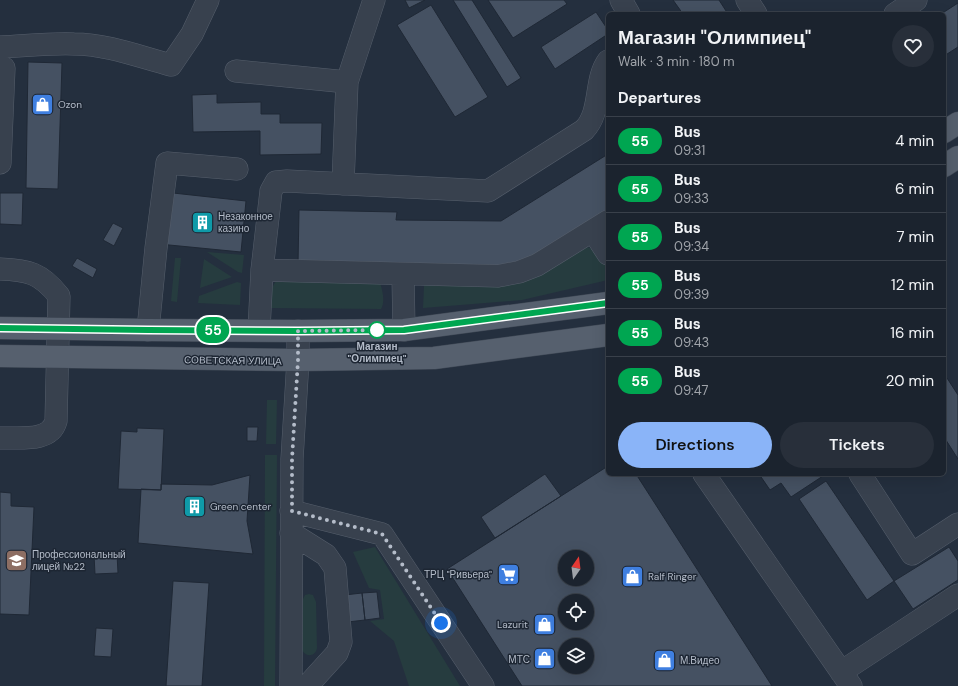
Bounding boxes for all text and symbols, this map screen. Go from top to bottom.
text: Магазин "Олимпиец" [618,25,811,50]
button: heart [892,25,934,67]
text: Walk · 3 min · 180 m [618,53,735,70]
text: Departures [618,88,701,108]
shop icon: Ozon [30,91,56,117]
place label: Ozon [58,98,82,111]
text: Bus [674,122,701,142]
text: 4 min [895,131,934,151]
text: 55 [631,132,649,150]
text: 09:31 [674,142,705,159]
text: Bus [674,170,701,190]
text: 6 min [895,179,934,199]
text: 55 [631,180,649,198]
text: 09:33 [674,190,709,207]
building icon: Незаконное казино [190,209,216,235]
place label: Незаконное казино [218,210,273,235]
text: Bus [674,218,701,238]
text: 7 min [896,227,934,247]
text: 55 [631,228,649,246]
text: 09:34 [674,238,709,255]
text: Bus [674,266,701,286]
text: 12 min [891,275,934,295]
text: 55 [631,276,649,294]
text: 09:39 [674,286,709,303]
text: Bus [674,314,701,334]
line badge: 55 [195,317,231,343]
text: 55 [204,321,222,339]
marker: Магазин "Олимпиец" [368,321,386,339]
text: 16 min [890,323,934,343]
text: 55 [631,324,649,342]
text: 09:43 [674,334,709,351]
place label: Магазин "Олимпиец" [348,340,407,365]
street label: СОВЕТСКАЯ УЛИЦА [184,353,282,368]
text: Bus [674,362,701,382]
text: 20 min [886,371,934,391]
text: 55 [631,372,649,390]
text: 09:47 [674,382,709,399]
button: Directions [618,422,772,468]
button: Tickets [780,422,934,468]
building icon: Green center [181,493,207,519]
place label: Green center [210,500,271,513]
school or university icon: Профессиональный лицей №22 [3,547,29,573]
place label: Профессиональный лицей №22 [32,548,126,573]
north arrow [558,550,594,586]
map controls [558,550,594,674]
supermarket icon: ТРЦ "Ривьера" [495,561,521,587]
shop icon: Ralf Ringer [620,563,646,589]
place label: ТРЦ "Ривьера" [424,568,492,581]
place label: Ralf Ringer [648,570,697,583]
button: locate [558,594,594,630]
shop icon: Lazurit [531,611,557,637]
your location [431,613,451,633]
place label: Lazurit [497,618,528,631]
button: layers [558,638,594,674]
shop icon: МТС [532,646,558,672]
shop icon: М.Видео [651,647,677,673]
place label: МТС [508,653,530,666]
place label: М.Видео [680,654,720,667]

